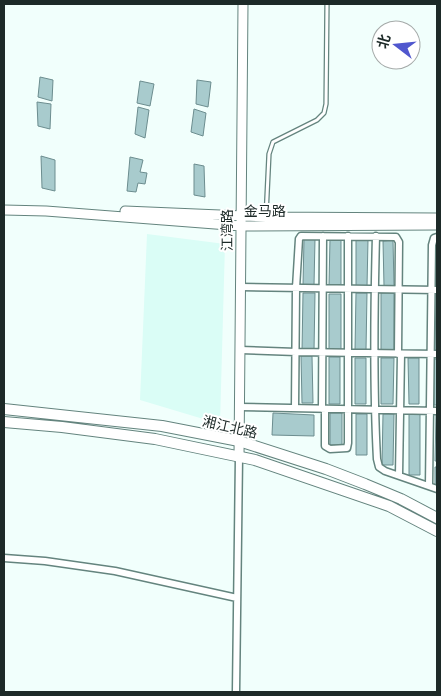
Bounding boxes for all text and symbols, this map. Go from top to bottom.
north arrow [371,20,421,70]
text: 北 [373,32,394,51]
street label: 金马路 [244,202,286,220]
street label: 江湾路 [218,209,236,251]
street label: 湘江北路 [201,412,259,442]

